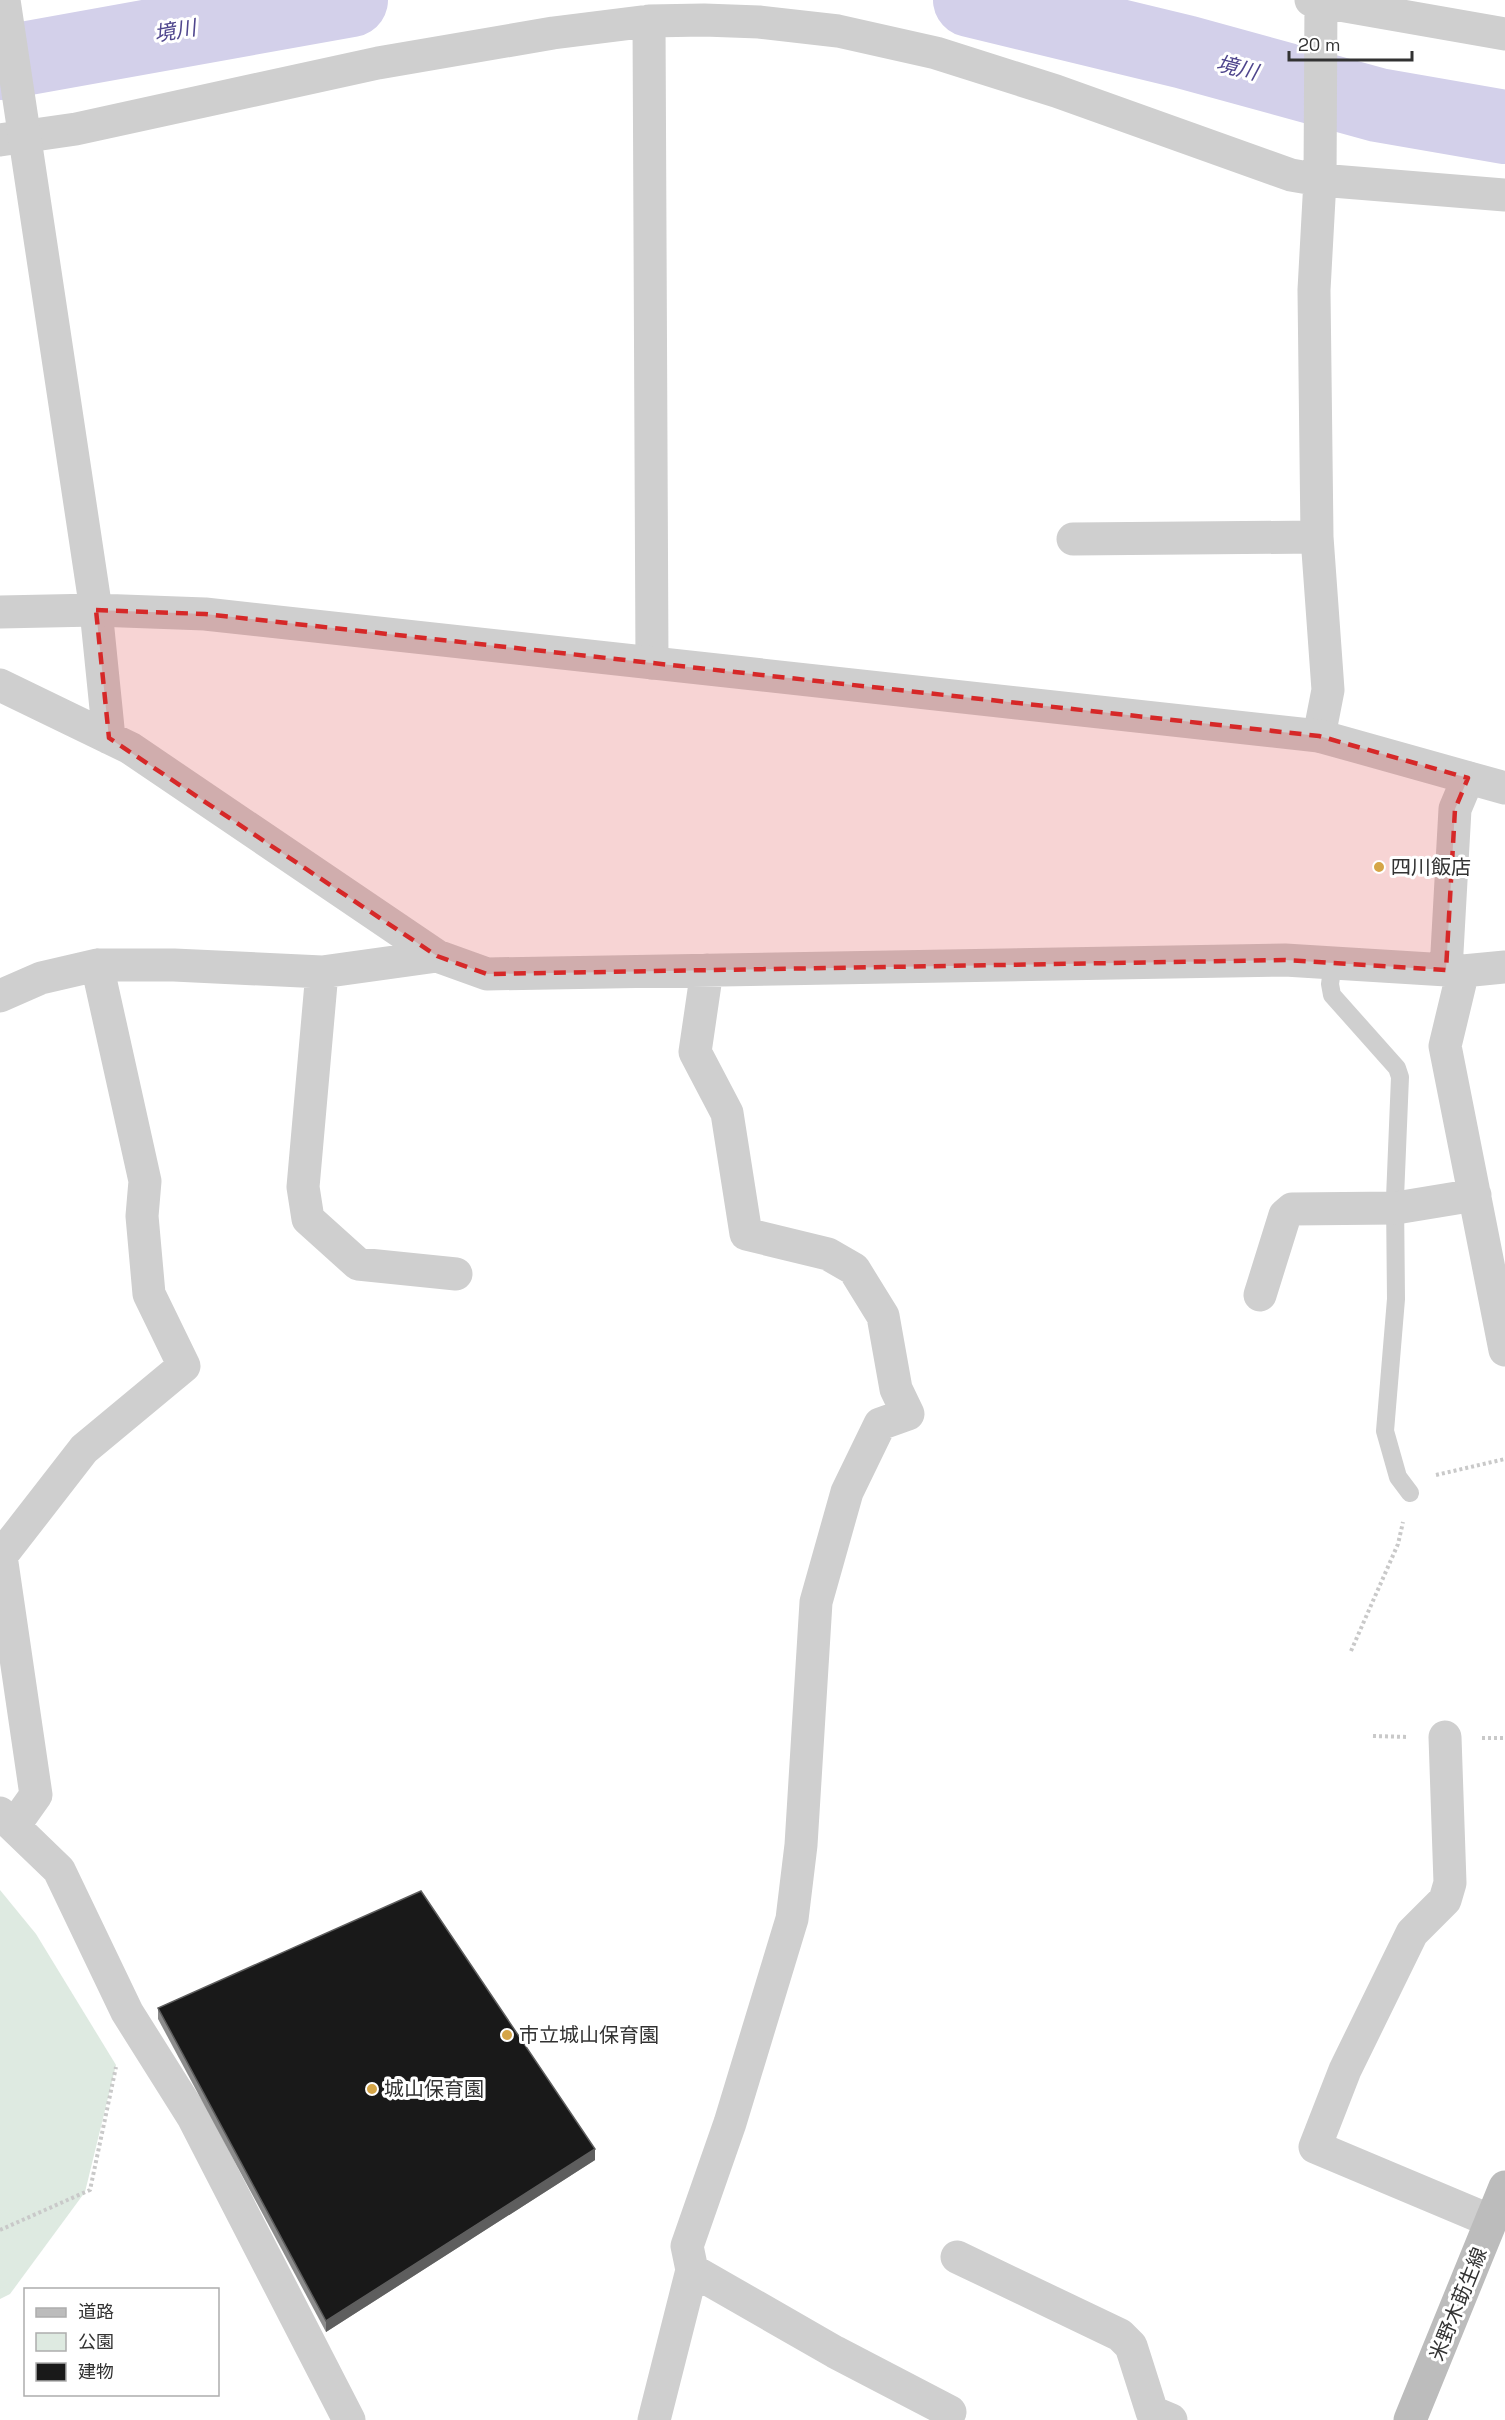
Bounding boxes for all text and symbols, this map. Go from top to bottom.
water label: 境川 [152,13,200,47]
scale bar [1289,24,1412,62]
text: 20 m [1298,33,1341,56]
water label: 境川 [1213,49,1263,86]
place label: 四川飯店 [1391,854,1471,880]
marker: 四川飯店 [1372,860,1386,874]
place label: 市立城山保育園 [519,2022,659,2048]
marker: 市立城山保育園 [500,2028,514,2042]
place label: 城山保育園 [384,2076,484,2102]
marker: 城山保育園 [365,2082,379,2096]
street label: 米野木莇生線 [1423,2243,1493,2365]
legend [24,2288,219,2396]
text: 道路 [78,2300,114,2323]
text: 公園 [78,2330,114,2353]
text: 建物 [78,2360,114,2383]

